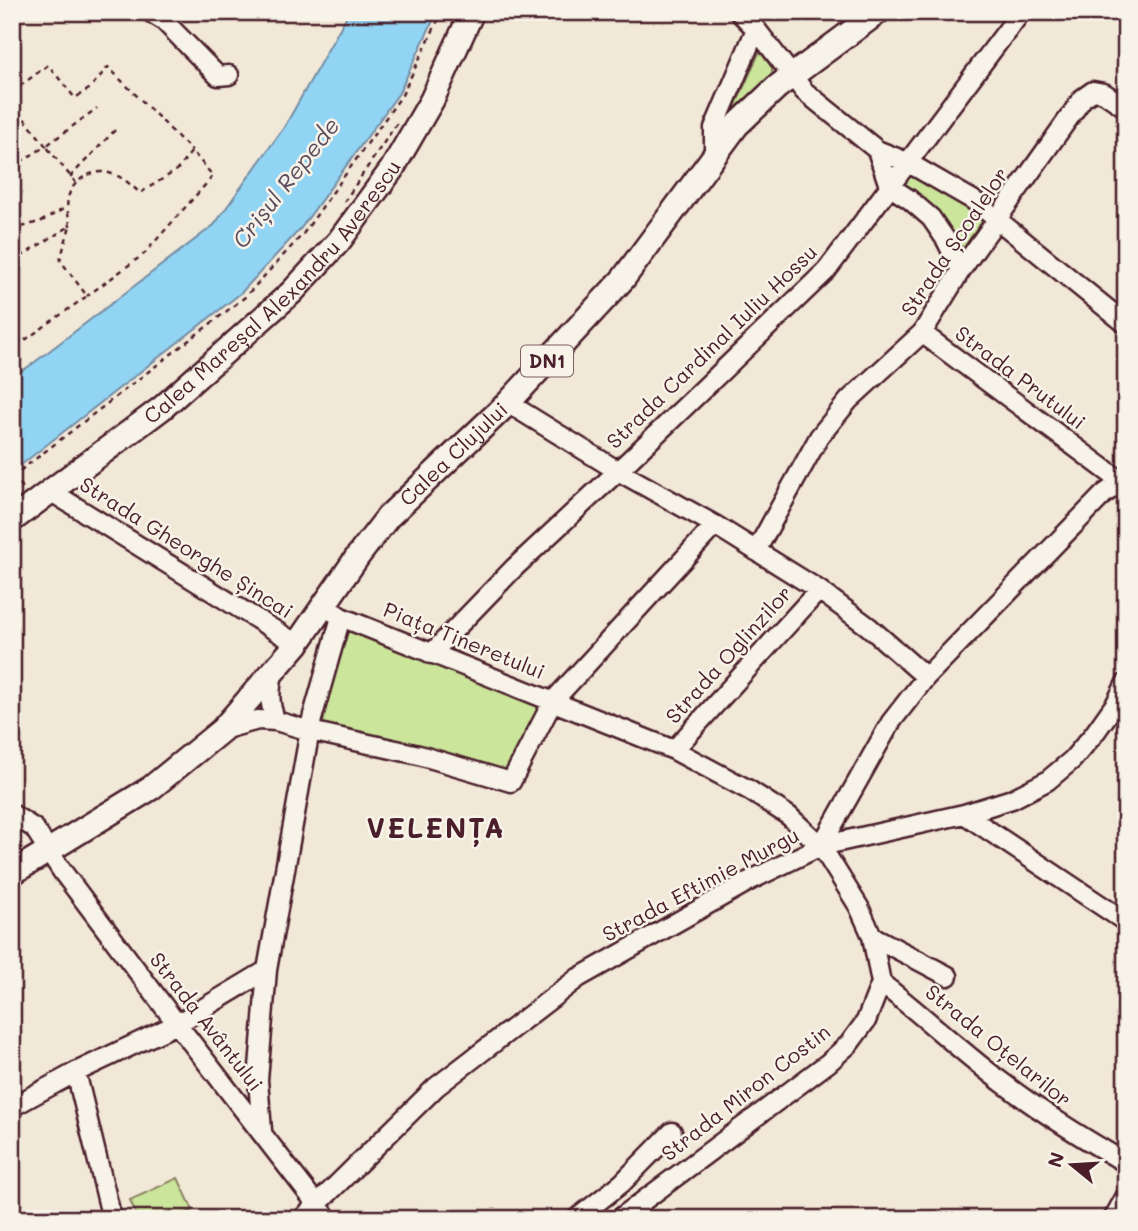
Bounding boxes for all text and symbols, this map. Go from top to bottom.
water label: Crișul Repede [225,111,346,255]
street label: Calea Mareșal Alexandru Averescu [138,155,406,429]
street label: Strada Școalelor [894,161,1014,321]
street label: Strada Cardinal Iuliu Hossu [600,238,822,454]
street label: Strada Prutului [950,319,1092,435]
road number: DN1 [521,346,573,376]
street label: Calea Clujului [393,395,513,511]
street label: Strada Gheorghe Șincai [75,470,299,624]
street label: Strada Oglinzilor [659,579,797,729]
street label: Piața Tineretului [380,595,549,685]
district label: VELENȚA [366,809,506,847]
street label: Strada Eftimie Murgu [597,820,803,947]
street label: Strada Avântului [144,946,270,1096]
street label: Strada Oțelarilor [920,978,1077,1113]
street label: Strada Miron Costin [655,1017,835,1166]
north arrow [1036,1130,1106,1200]
text: N [1041,1149,1069,1170]

